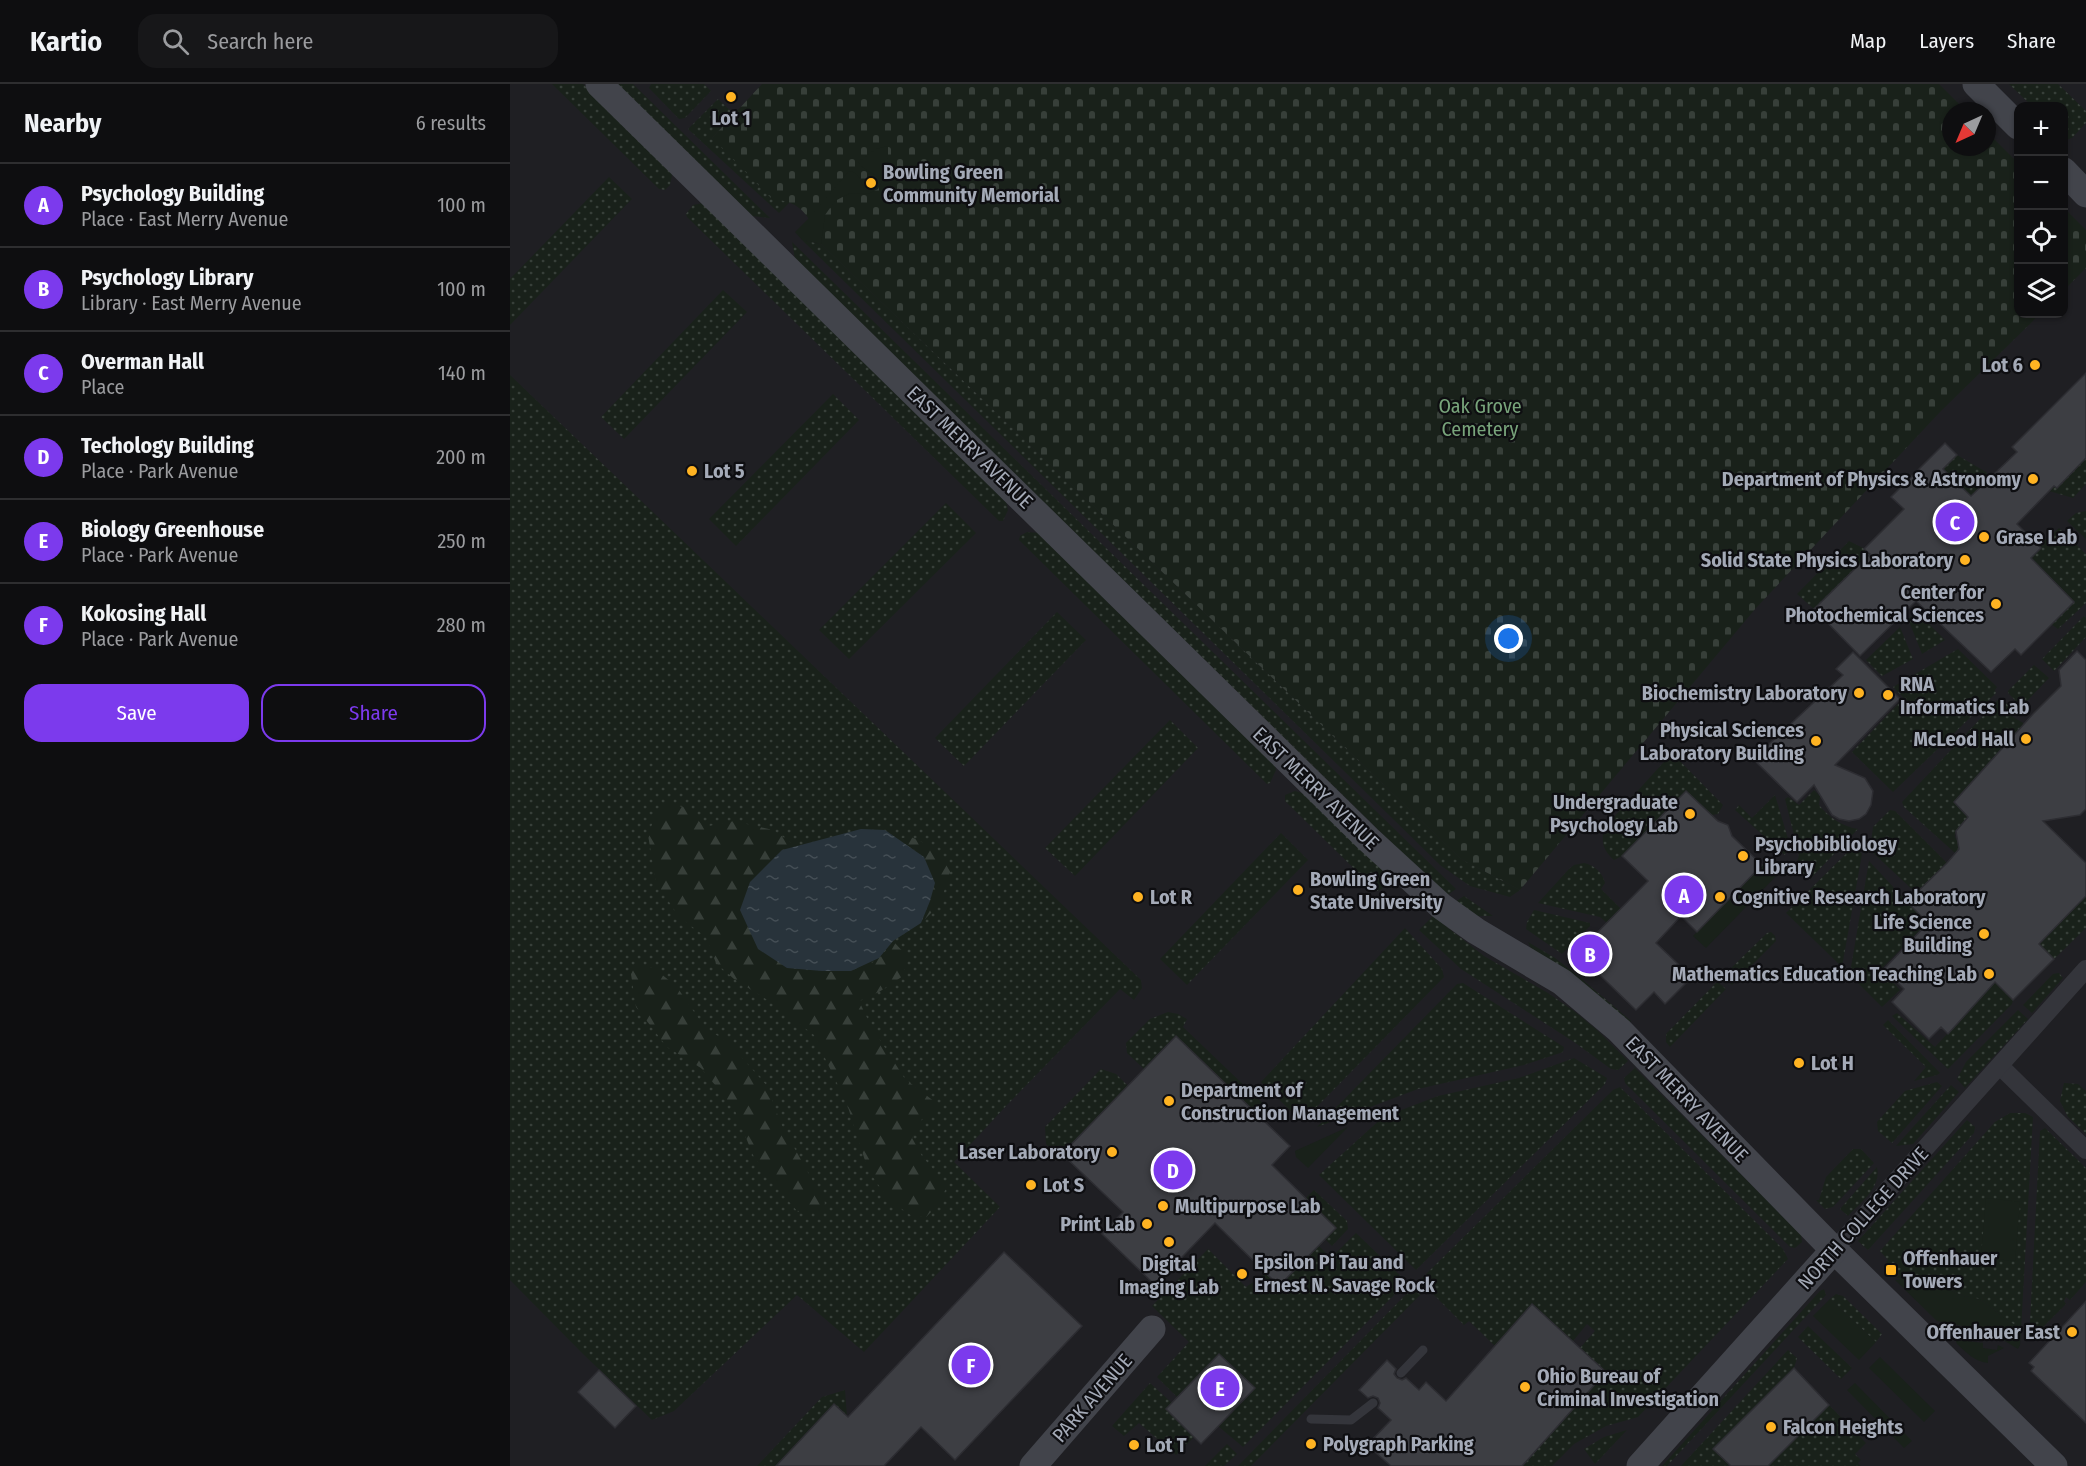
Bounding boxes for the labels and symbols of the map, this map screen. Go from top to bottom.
marker: Lot 1 [724,90,738,104]
north arrow [1942,102,1996,156]
place label: Lot 1 [711,106,751,130]
place label: Bowling Green Community Memorial [883,160,1060,207]
marker: Bowling Green Community Memorial [864,176,878,190]
place label: Lot 6 [1982,353,2023,377]
marker: Lot 6 [2028,358,2042,372]
street label: EAST MERRY AVENUE [902,381,1038,513]
park label: Oak Grove Cemetery [1438,394,1522,441]
place label: Lot 5 [704,459,745,483]
marker: Lot 5 [685,464,699,478]
place label: Department of Physics & Astronomy [1722,467,2021,491]
marker: Department of Physics & Astronomy [2026,472,2040,486]
pin: C [1936,500,1974,544]
place label: Grase Lab [1996,525,2078,549]
marker: Grase Lab [1977,530,1991,544]
place label: Solid State Physics Laboratory [1701,548,1953,572]
marker: Solid State Physics Laboratory [1958,553,1972,567]
place label: Center for Photochemical Sciences [1785,580,1985,627]
marker: Center for Photochemical Sciences [1989,597,2003,611]
your location [1494,624,1523,653]
place label: RNA Informatics Lab [1900,672,2029,719]
place label: Biochemistry Laboratory [1642,681,1847,705]
marker: Biochemistry Laboratory [1852,686,1866,700]
marker: RNA Informatics Lab [1881,688,1895,702]
place label: Physical Sciences Laboratory Building [1640,718,1804,765]
street label: EAST MERRY AVENUE [1248,722,1384,854]
place label: McLeod Hall [1913,727,2015,751]
marker: McLeod Hall [2019,732,2033,746]
marker: Physical Sciences Laboratory Building [1809,734,1823,748]
place label: Undergraduate Psychology Lab [1550,790,1678,837]
marker: Undergraduate Psychology Lab [1683,807,1697,821]
place label: Psychobibliology Library [1755,832,1897,879]
marker: Psychobibliology Library [1736,849,1750,863]
place label: Bowling Green State University [1310,867,1443,914]
pin: A [1664,872,1704,918]
marker: Bowling Green State University [1291,883,1305,897]
place label: Lot R [1150,885,1193,909]
place label: Cognitive Research Laboratory [1732,885,1986,909]
marker: Lot R [1131,890,1145,904]
marker: Cognitive Research Laboratory [1713,890,1727,904]
place label: Life Science Building [1873,910,1972,957]
marker: Life Science Building [1977,927,1991,941]
pin: B [1570,932,1610,976]
place label: Mathematics Education Teaching Lab [1672,962,1977,986]
marker: Mathematics Education Teaching Lab [1982,967,1996,981]
street label: EAST MERRY AVENUE [1621,1031,1753,1167]
place label: Lot H [1811,1051,1854,1075]
marker: Lot H [1792,1056,1806,1070]
place label: Department of Construction Management [1181,1078,1400,1125]
marker: Department of Construction Management [1162,1094,1176,1108]
place label: Laser Laboratory [959,1140,1100,1164]
street label: NORTH COLLEGE DRIVE [1793,1142,1933,1294]
marker: Laser Laboratory [1105,1145,1119,1159]
pin: D [1154,1148,1192,1192]
place label: Lot S [1043,1173,1084,1197]
marker: Lot S [1024,1178,1038,1192]
place label: Multipurpose Lab [1175,1194,1321,1218]
marker: Multipurpose Lab [1156,1199,1170,1213]
place label: Print Lab [1060,1212,1135,1236]
marker: Print Lab [1140,1217,1154,1231]
marker: Digital Imaging Lab [1162,1235,1176,1249]
place label: Offenhauer Towers [1903,1246,1998,1293]
place label: Epsilon Pi Tau and Ernest N. Savage Rock [1254,1250,1436,1297]
place label: Digital Imaging Lab [1119,1252,1219,1299]
marker: Offenhauer Towers [1884,1263,1898,1277]
marker: Epsilon Pi Tau and Ernest N. Savage Rock [1235,1267,1249,1281]
place label: Offenhauer East [1927,1320,2061,1344]
marker: Offenhauer East [2065,1325,2079,1339]
pin: F [952,1342,990,1388]
street label: PARK AVENUE [1047,1349,1137,1447]
place label: Ohio Bureau of Criminal Investigation [1537,1364,1719,1411]
pin: E [1200,1366,1240,1410]
marker: Ohio Bureau of Criminal Investigation [1518,1380,1532,1394]
place label: Falcon Heights [1783,1415,1903,1439]
marker: Falcon Heights [1764,1420,1778,1434]
place label: Polygraph Parking [1323,1432,1474,1456]
place label: Lot T [1146,1433,1187,1457]
marker: Polygraph Parking [1304,1437,1318,1451]
marker: Lot T [1127,1438,1141,1452]

